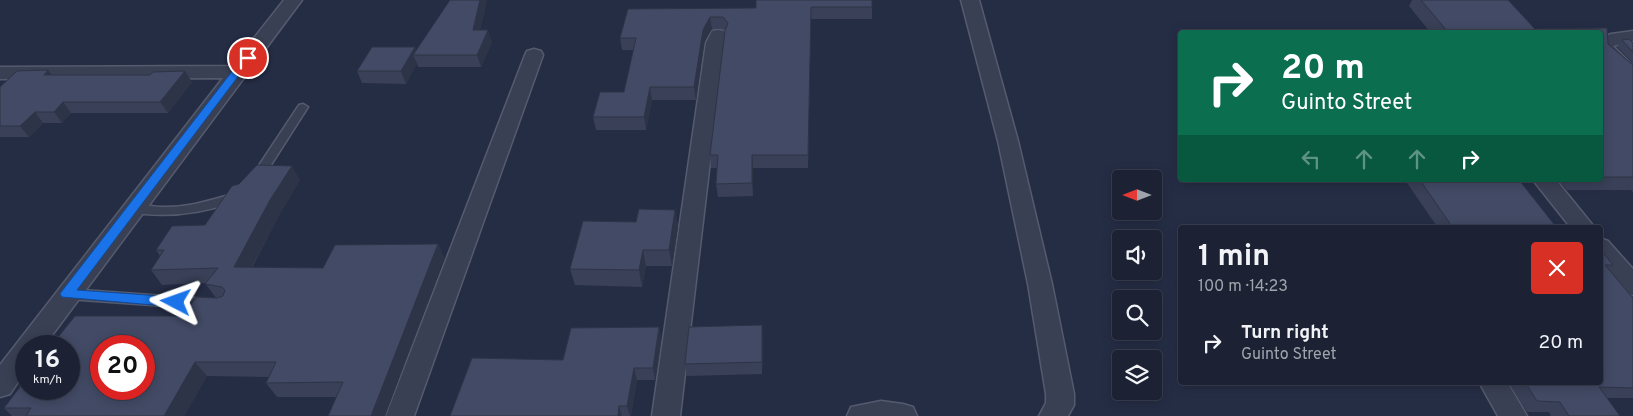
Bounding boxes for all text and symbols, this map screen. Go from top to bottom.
pin [227,37,269,79]
icon: arrive [234,44,262,72]
text: 20 m [1281,47,1365,91]
icon: right [1198,50,1263,115]
text: Guinto Street [1281,90,1412,117]
icon: left [1297,145,1325,173]
icon: ahead [1350,145,1378,173]
icon: ahead [1403,145,1431,173]
icon: right [1456,145,1484,173]
north arrow [1112,170,1162,220]
map controls [1112,170,1162,400]
button: sound [1112,230,1162,280]
text: 1 min [1198,239,1270,276]
button: close [1531,242,1583,294]
position arrow [149,275,201,327]
text: 100 m · 14:23 [1198,277,1288,297]
button: search [1112,290,1162,340]
text: Turn right [1241,321,1329,345]
icon: right [1198,329,1226,357]
text: 20 m [1539,331,1583,355]
speed limit sign: 20 [90,335,155,400]
text: 16 [35,345,60,377]
text: Guinto Street [1241,345,1336,365]
button: layers [1112,350,1162,400]
text: km/h [33,372,62,388]

